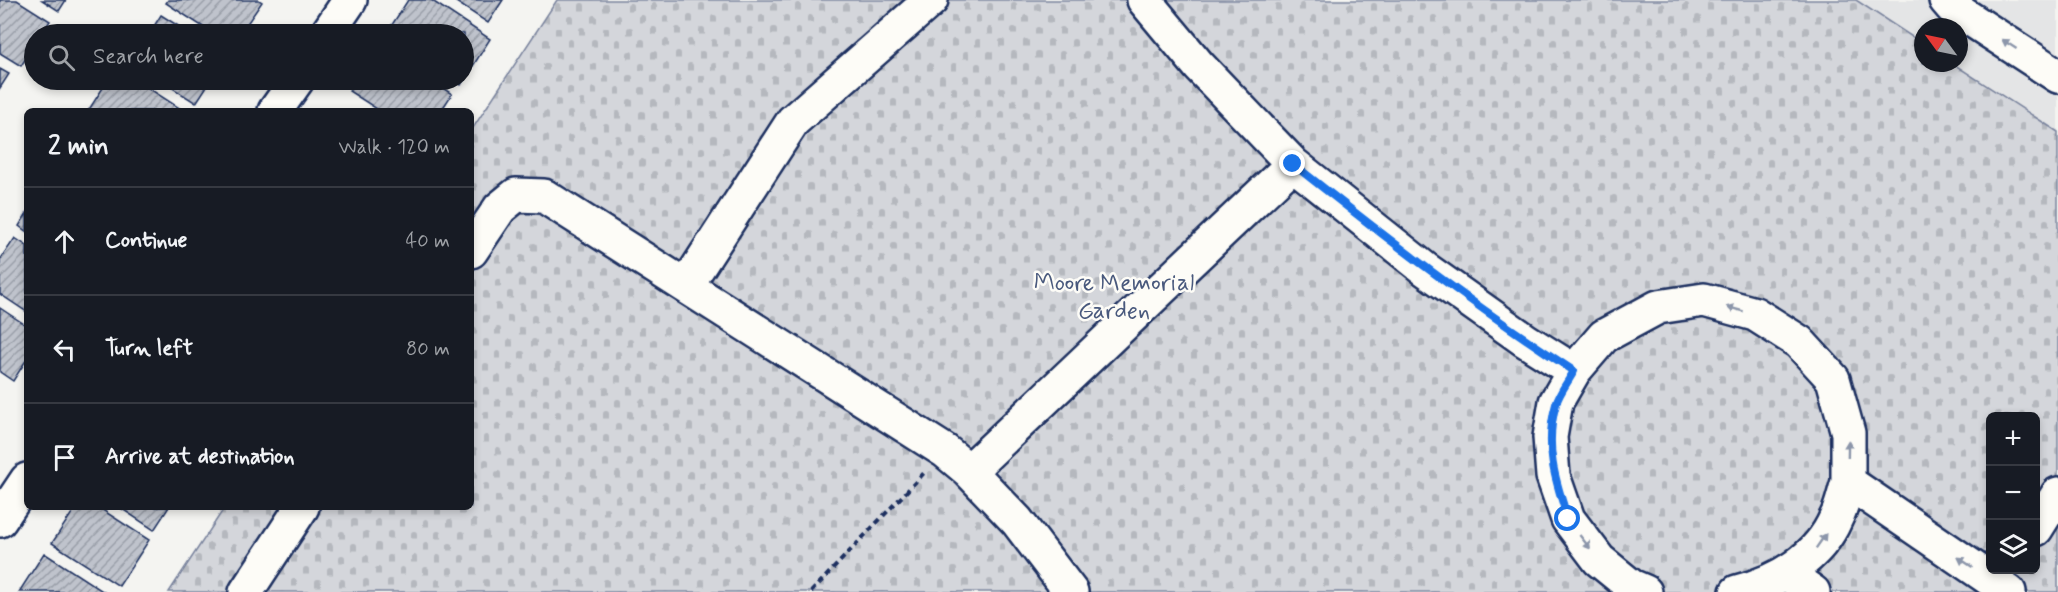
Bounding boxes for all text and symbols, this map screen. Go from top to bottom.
north arrow [1914,18,1968,72]
search box [24,24,474,90]
one-way arrow [2001,38,2017,49]
icon: search [45,41,78,74]
text: Search here [93,43,204,71]
text: 2 min [48,130,109,164]
text: Walk · 120 m [339,134,450,161]
route end [1279,150,1305,176]
icon: ahead [48,225,81,258]
text: Continue [105,227,187,255]
text: 40 m [406,228,450,255]
park label: Moore Memorial Garden [1034,268,1194,327]
one-way arrow [1726,304,1744,313]
icon: left [48,333,81,366]
text: Turn left [105,335,193,363]
text: 80 m [406,336,450,363]
map controls [1986,412,2040,574]
button: + [1986,412,2040,466]
one-way arrow [1843,439,1853,458]
icon: arrive [48,441,81,474]
text: Arrive at destination [105,443,295,471]
button: − [1986,466,2040,520]
route start [1554,505,1580,531]
button: layers [1986,520,2040,574]
one-way arrow [1579,534,1592,550]
one-way arrow [1815,534,1827,550]
one-way arrow [1956,557,1973,568]

